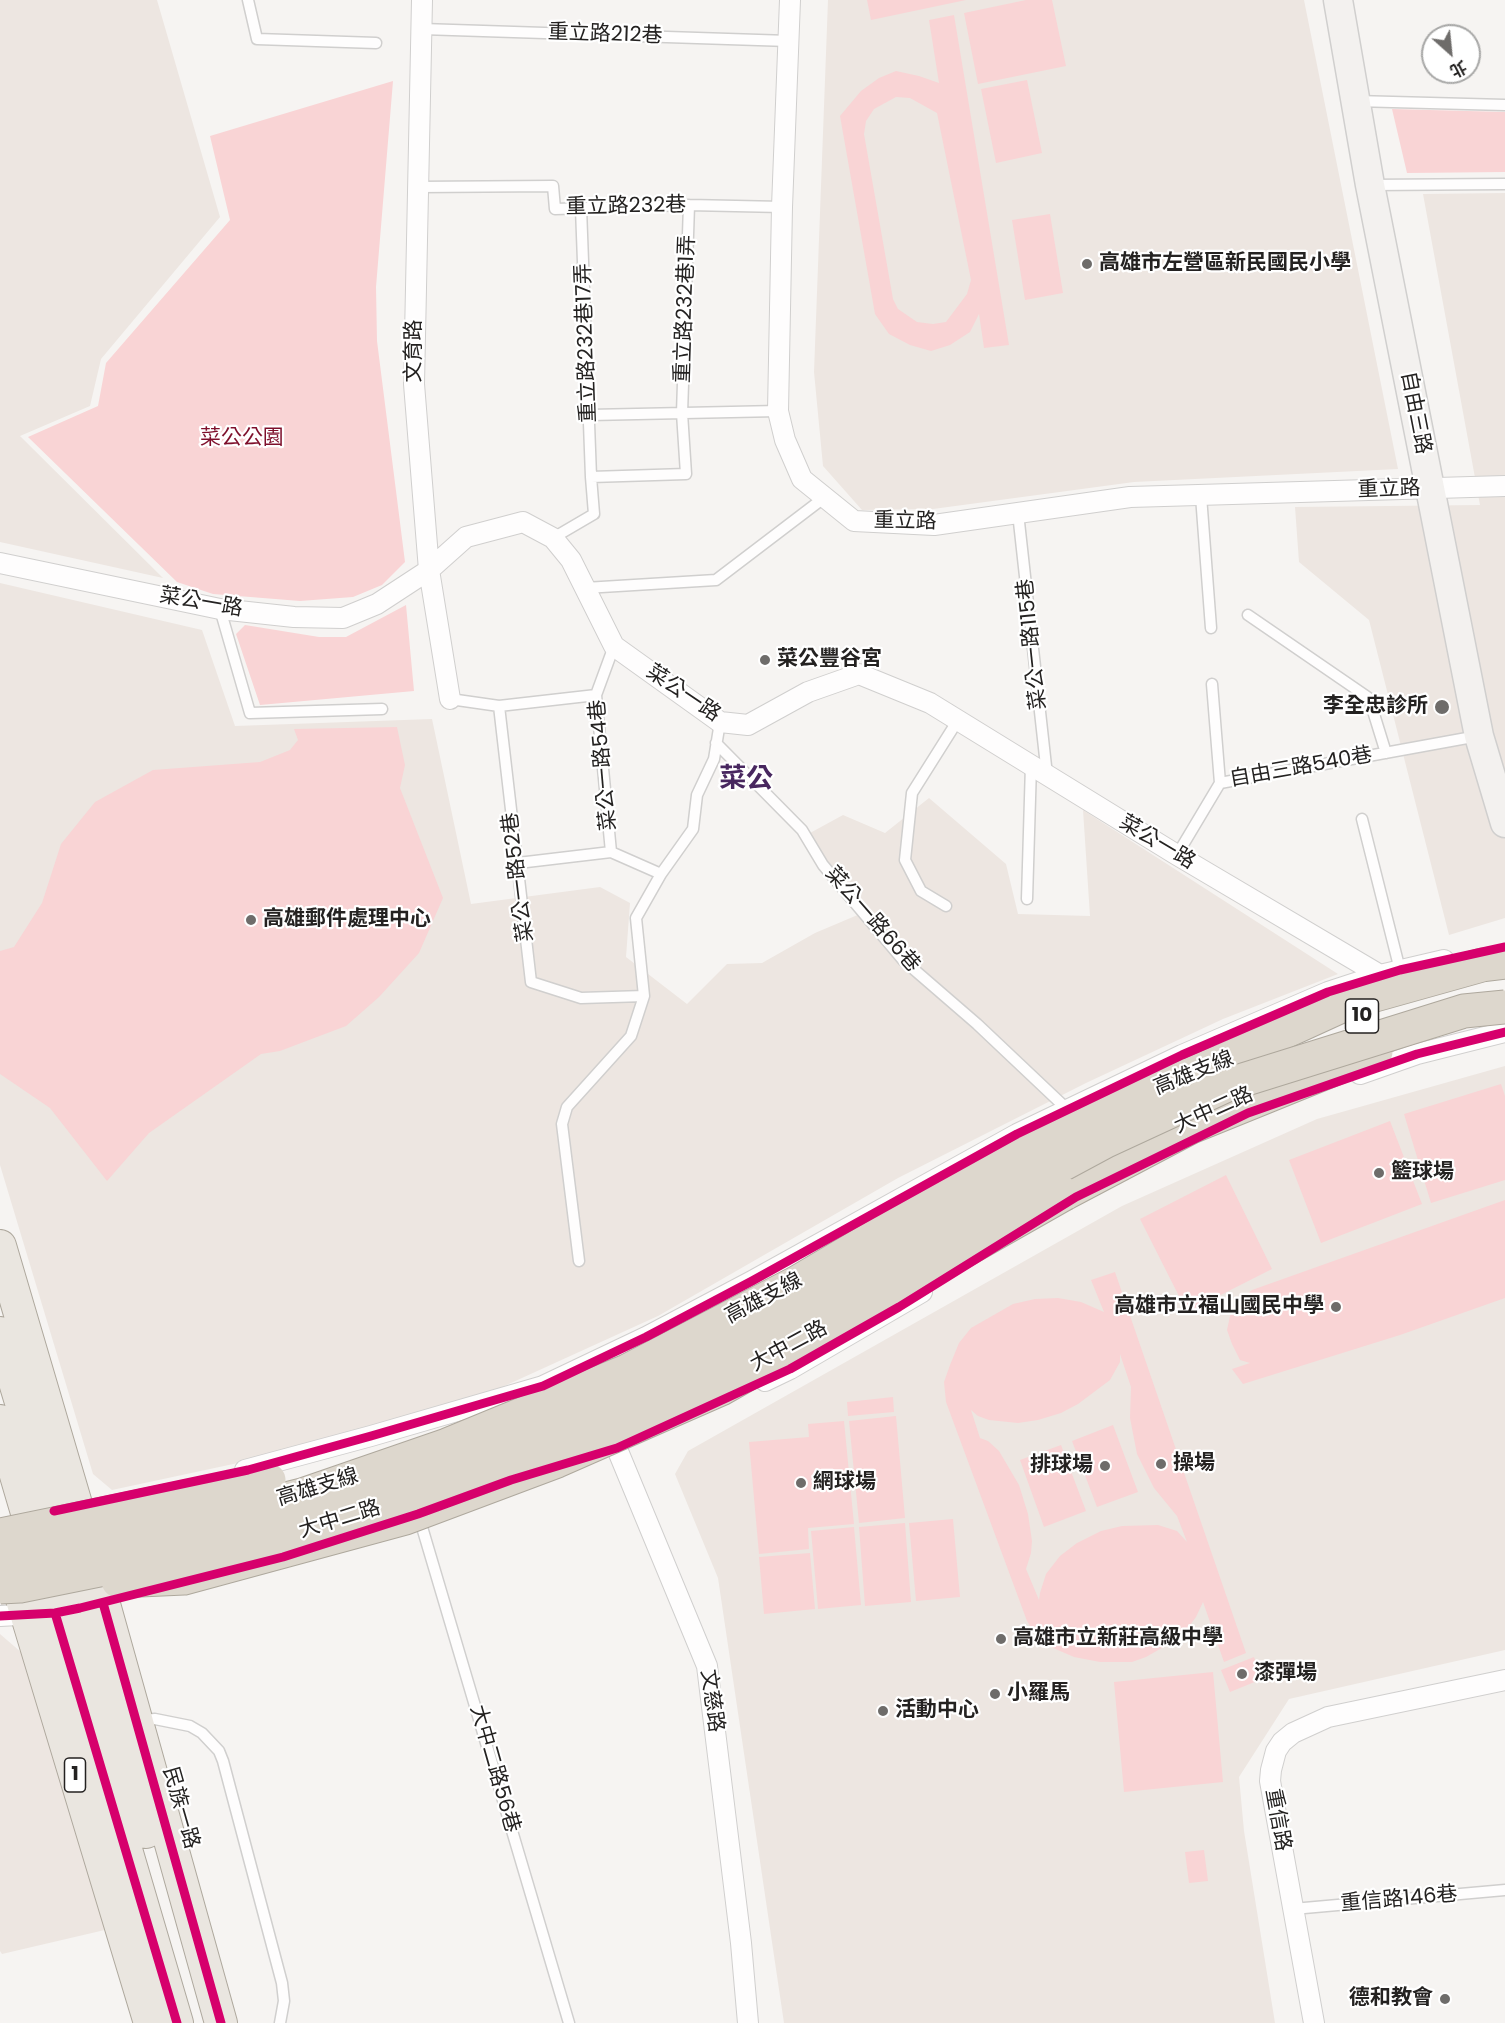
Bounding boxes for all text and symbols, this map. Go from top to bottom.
street label: 重立路212巷 [547,20,663,50]
north arrow [1421,24,1481,84]
text: 北 [1446,55,1471,83]
street label: 重立路232巷 [566,193,686,221]
street label: 重立路232巷1弄 [671,234,701,384]
place label: 高雄市左營區新民國民小學 [1099,251,1351,277]
marker: 高雄市左營區新民國民小學 [1080,257,1094,271]
street label: 重立路232巷17弄 [572,263,602,423]
street label: 文育路 [402,320,428,382]
street label: 自由三路 [1395,369,1435,457]
park label: 菜公公園 [200,426,284,452]
street label: 重立路 [1357,476,1421,504]
street label: 重立路 [873,509,937,535]
street label: 菜公一路115巷 [1014,577,1052,711]
street label: 菜公一路 [157,583,245,623]
place label: 菜公豐谷宮 [777,647,882,673]
marker: 菜公豐谷宮 [758,653,772,667]
street label: 菜公一路 [641,660,725,728]
place label: 李全忠診所 [1323,694,1428,720]
street label: 菜公一路54巷 [586,698,622,832]
marker: 李全忠診所 [1433,698,1451,716]
street label: 自由三路540巷 [1228,743,1374,793]
district label: 菜公 [719,764,773,796]
street label: 菜公一路52巷 [499,811,539,943]
street label: 菜公一路 [1115,811,1199,875]
street label: 菜公一路66巷 [819,862,925,978]
place label: 高雄郵件處理中心 [263,907,431,933]
marker: 高雄郵件處理中心 [244,913,258,927]
road number: 10 [1346,999,1378,1033]
street label: 高雄支線 [1150,1047,1238,1101]
street label: 大中二路 [1171,1082,1257,1140]
place label: 籃球場 [1391,1160,1454,1186]
marker: 籃球場 [1372,1166,1386,1180]
street label: 高雄支線 [721,1268,807,1330]
place label: 高雄市立福山國民中學 [1114,1294,1324,1320]
marker: 高雄市立福山國民中學 [1329,1300,1343,1314]
street label: 大中二路 [746,1316,832,1378]
place label: 操場 [1173,1451,1215,1477]
place label: 排球場 [1030,1453,1093,1479]
marker: 操場 [1154,1457,1168,1471]
marker: 排球場 [1098,1459,1112,1473]
street label: 高雄支線 [274,1464,362,1512]
place label: 網球場 [813,1470,876,1496]
marker: 網球場 [794,1476,808,1490]
street label: 大中二路 [296,1496,384,1544]
place label: 高雄市立新莊高級中學 [1013,1626,1223,1652]
marker: 高雄市立新莊高級中學 [994,1632,1008,1646]
place label: 漆彈場 [1254,1661,1317,1687]
marker: 漆彈場 [1235,1667,1249,1681]
street label: 文慈路 [694,1668,728,1734]
place label: 小羅馬 [1007,1681,1070,1707]
marker: 小羅馬 [988,1687,1002,1701]
place label: 活動中心 [895,1698,979,1724]
street label: 大中二路56巷 [464,1702,524,1836]
marker: 活動中心 [876,1704,890,1718]
road number: 1 [64,1758,86,1792]
street label: 民族一路 [156,1764,204,1852]
street label: 重信路 [1259,1787,1295,1853]
street label: 重信路146巷 [1339,1882,1459,1918]
place label: 德和教會 [1349,1986,1433,2012]
marker: 德和教會 [1438,1992,1452,2006]

